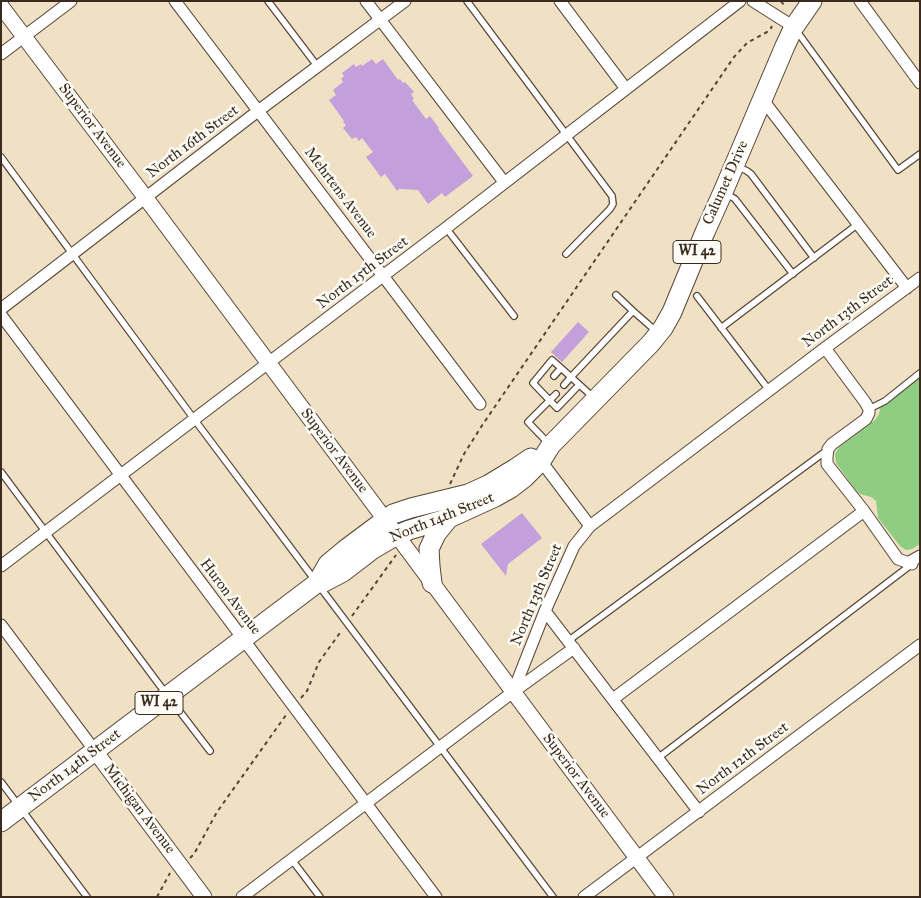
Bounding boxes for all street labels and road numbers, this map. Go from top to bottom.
street label: Superior Avenue [54,80,130,172]
street label: North 16th Street [144,102,242,182]
street label: Calumet Drive [699,138,753,228]
street label: Mehrtens Avenue [300,144,380,242]
street label: North 15th Street [314,233,412,313]
road number: WI 42 [673,240,721,264]
street label: North 13th Street [799,272,897,352]
street label: Superior Avenue [296,405,372,497]
street label: North 14th Street [387,489,497,547]
street label: North 13th Street [507,541,567,649]
street label: Huron Avenue [196,555,264,639]
road number: WI 42 [135,691,183,714]
street label: North 12th Street [694,719,792,799]
street label: North 14th Street [25,725,125,807]
street label: Superior Avenue [538,730,614,822]
street label: Michigan Avenue [99,760,179,858]

